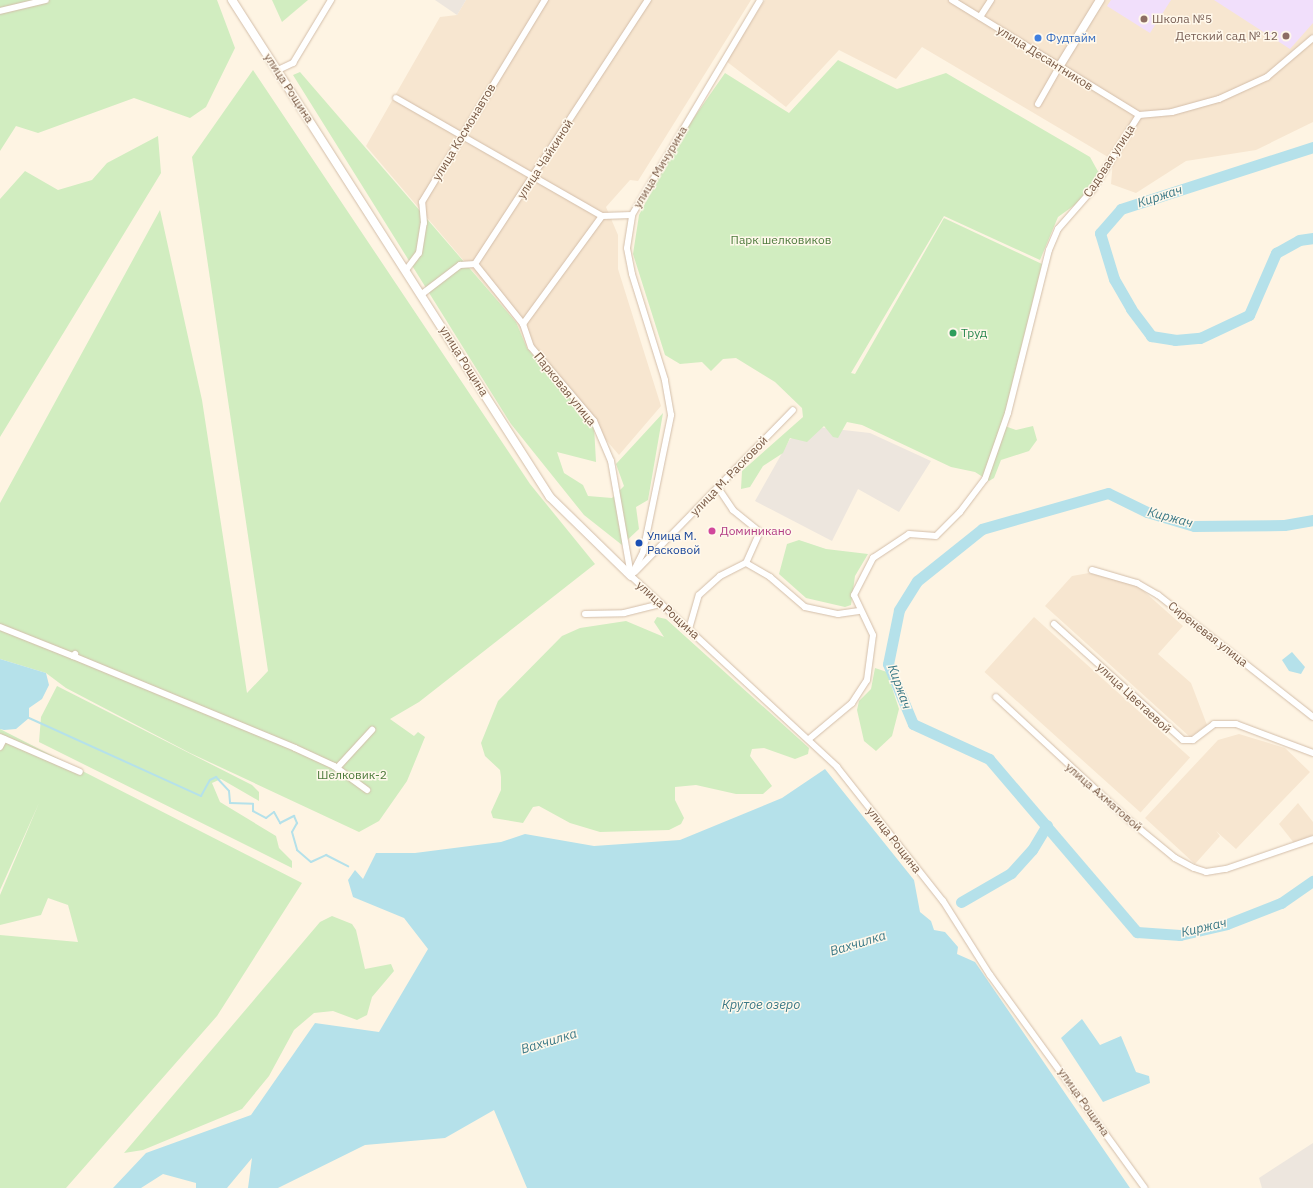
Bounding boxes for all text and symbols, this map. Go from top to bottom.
place label: Школа №5 [1152,12,1212,26]
marker: Школа №5 [1139,14,1149,24]
street label: улица Десантников [994,23,1096,93]
place label: Детский сад № 12 [1176,29,1278,43]
place label: Фудтайм [1046,31,1096,45]
marker: Детский сад № 12 [1281,31,1291,41]
marker: Фудтайм [1033,33,1043,43]
street label: улица Рощина [261,50,317,126]
street label: улица Космонавтов [429,81,499,183]
street label: улица Чайкиной [514,117,576,201]
street label: Садовая улица [1080,122,1138,200]
street label: улица Мичурина [630,124,690,210]
water label: Киржач [1136,182,1184,212]
park label: Парк шелковиков [731,233,831,247]
street label: улица Рощина [437,323,491,399]
place label: Труд [961,326,987,340]
marker: Труд [948,328,958,338]
street label: Парковая улица [531,349,599,429]
street label: улица М. Расковой [687,433,771,519]
water label: Киржач [1146,504,1194,532]
place label: Доминикано [720,524,792,538]
marker: Доминикано [707,526,717,536]
place label: Улица М. Расковой [647,529,700,557]
marker: Улица М. Расковой [634,538,644,548]
street label: улица Рощина [633,578,703,642]
street label: Сиреневая улица [1165,598,1251,670]
street label: улица Цветаевой [1094,660,1174,736]
water label: Киржач [884,663,914,711]
street label: улица Ахматовой [1063,760,1145,834]
park label: Шелковик-2 [317,768,387,782]
street label: улица Рощина [864,804,924,876]
water label: Киржач [1180,915,1228,941]
water label: Вахчилка [828,928,888,960]
water label: Крутое озеро [722,997,800,1013]
water label: Вахчилка [519,1026,579,1058]
street label: улица Рощина [1055,1065,1113,1139]

